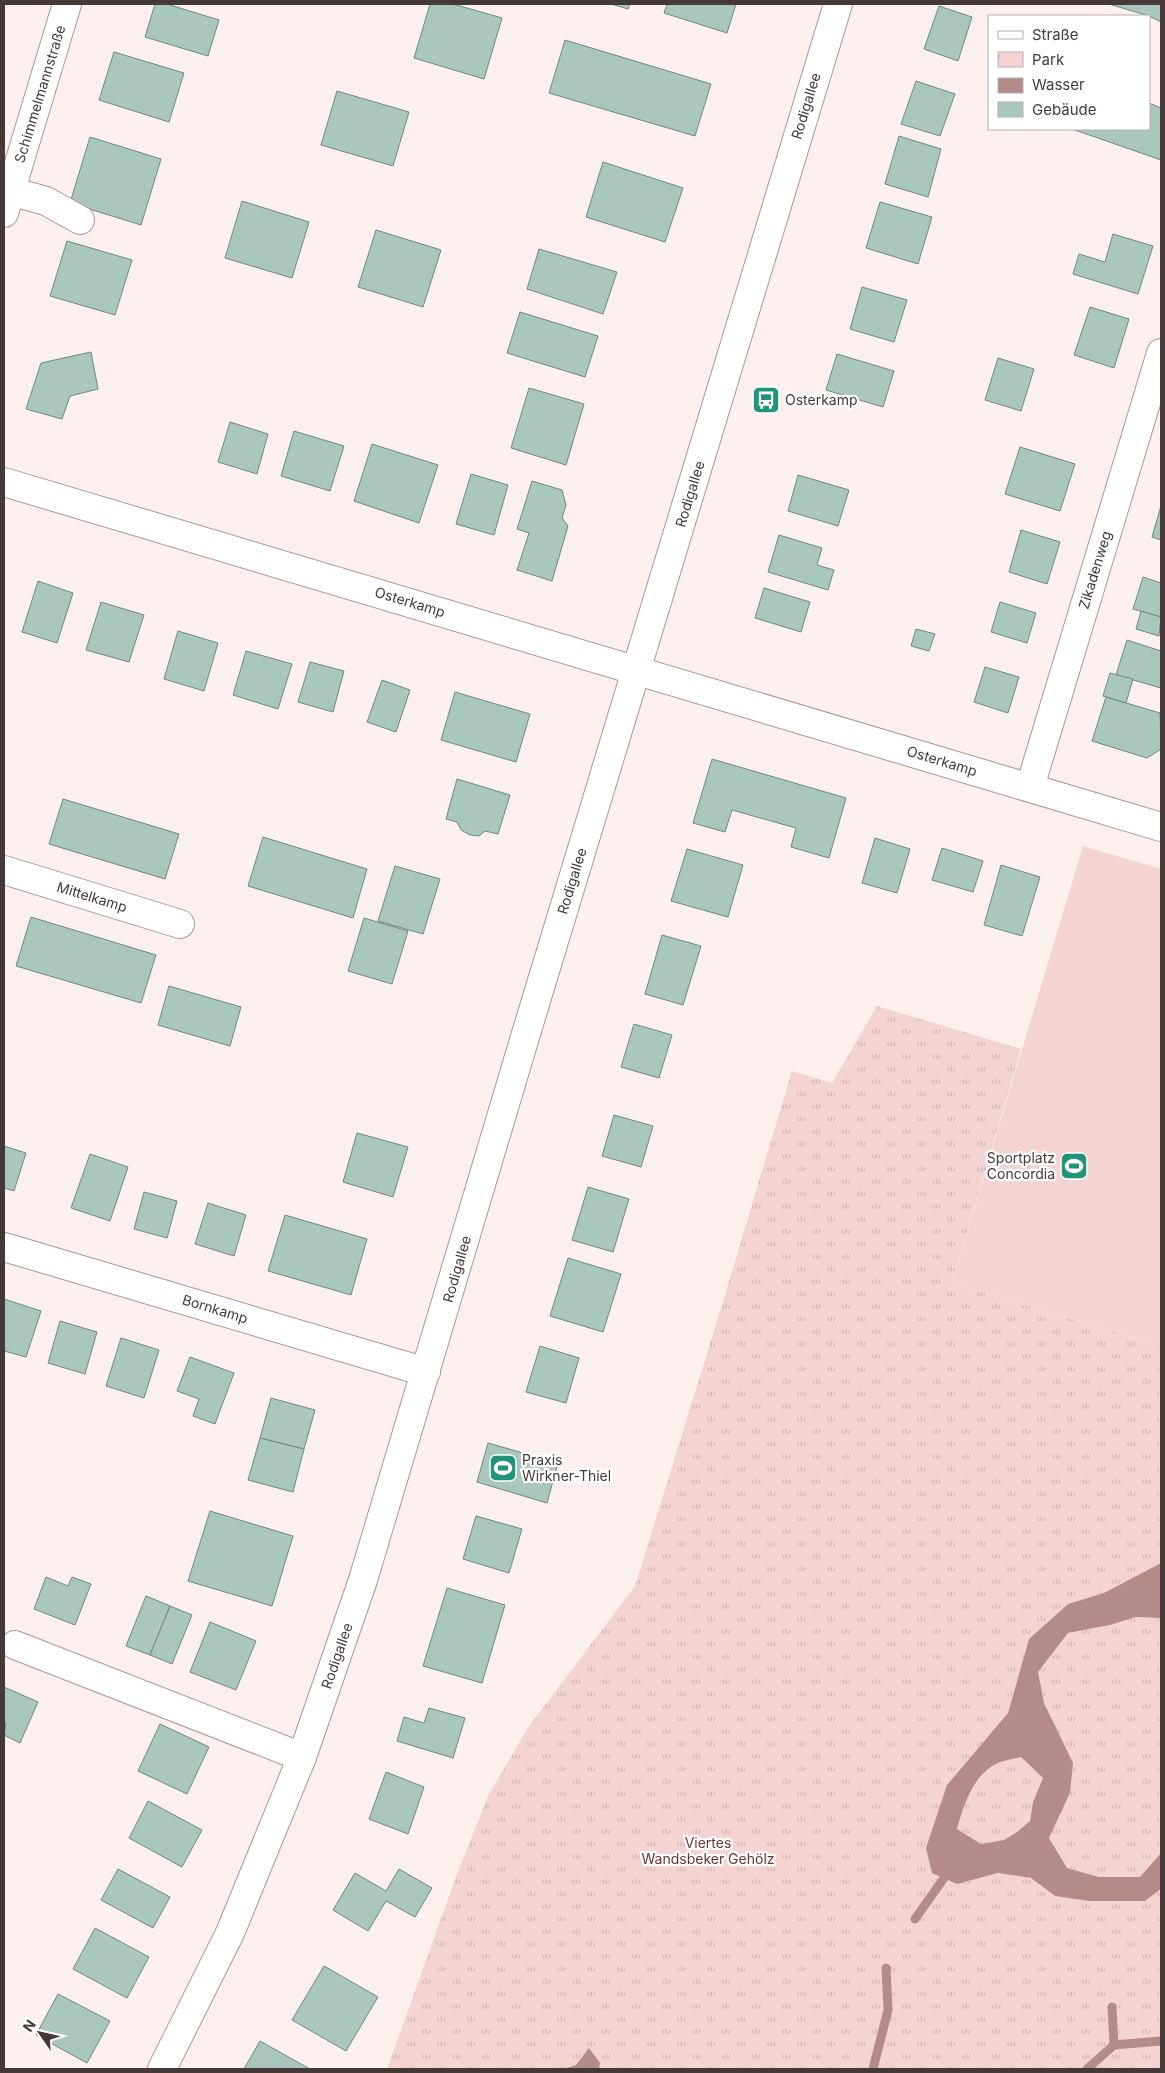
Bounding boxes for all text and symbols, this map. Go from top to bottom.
legend [988,15,1150,130]
street label: Schimmelmannstraße [10,23,69,165]
text: Straße [1032,25,1079,44]
text: Park [1032,50,1065,69]
street label: Rodigallee [787,71,824,141]
text: Wasser [1032,75,1085,94]
text: Gebäude [1032,100,1097,119]
bus stop icon: Osterkamp [751,385,781,415]
place label: Osterkamp [785,391,858,408]
street label: Rodigallee [671,459,708,529]
street label: Zikadenweg [1075,529,1114,611]
street label: Osterkamp [373,583,447,620]
street label: Osterkamp [905,742,979,779]
street label: Rodigallee [553,846,590,916]
street label: Mittelkamp [55,878,129,915]
place label: Sportplatz Concordia [987,1149,1055,1182]
sports icon: Sportplatz Concordia [1059,1151,1089,1181]
street label: Rodigallee [439,1233,474,1304]
street label: Bornkamp [180,1290,250,1327]
place label: Praxis Wirkner-Thiel [522,1451,611,1484]
sports icon: Praxis Wirkner-Thiel [488,1453,518,1483]
street label: Rodigallee [317,1621,356,1691]
park label: Viertes Wandsbeker Gehölz [641,1834,775,1867]
north arrow [15,2008,65,2058]
text: N [19,2016,39,2035]

